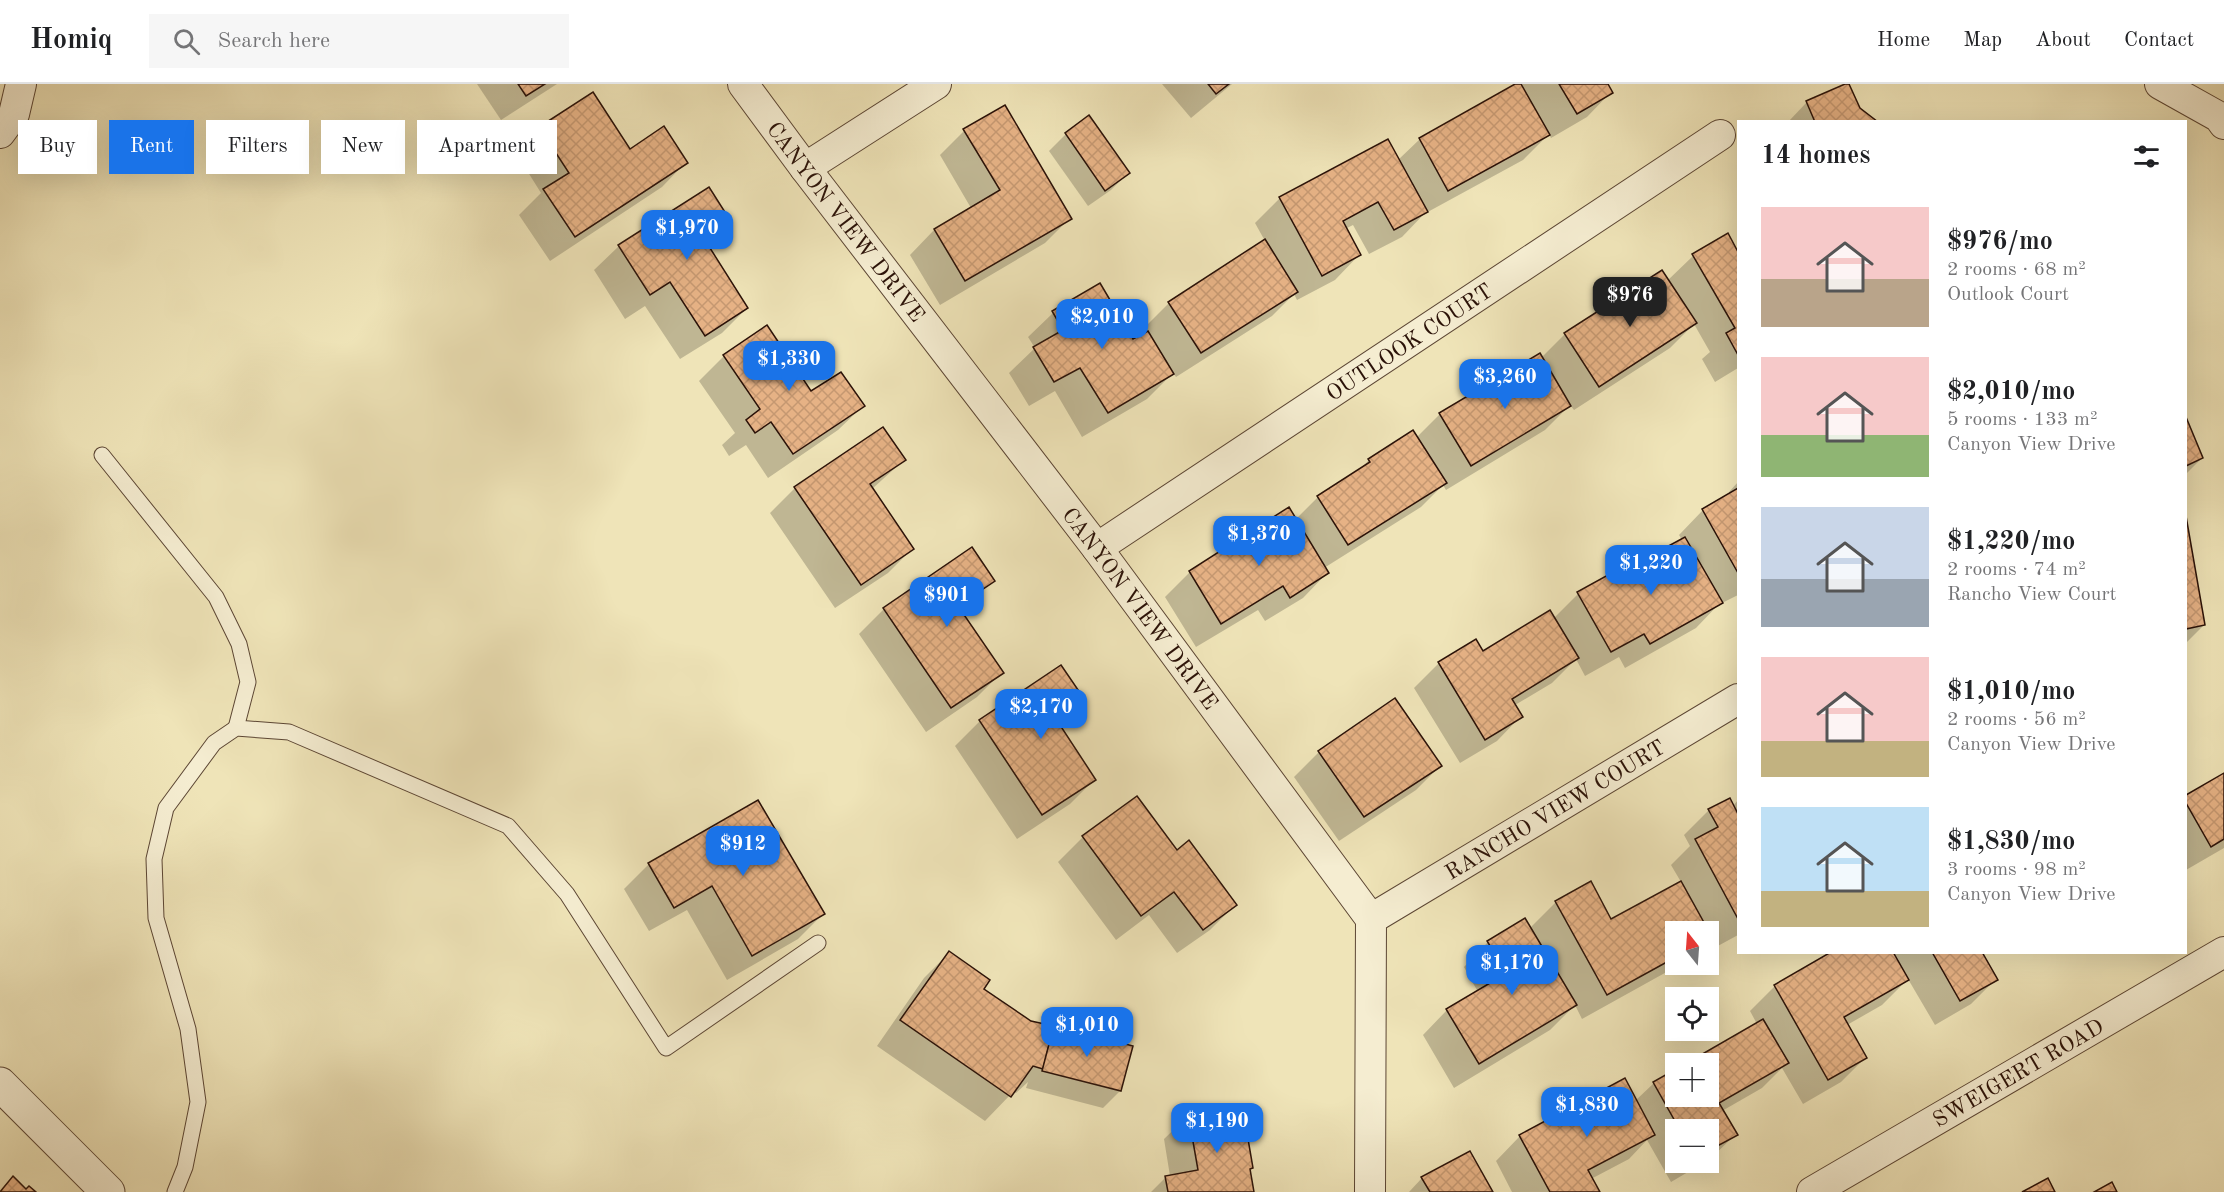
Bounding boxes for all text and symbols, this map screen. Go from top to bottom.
search box [149,14,569,68]
icon: search [170,25,203,58]
text: Homiq [30,27,113,55]
text: Search here [218,30,330,52]
text: Home [1877,30,1930,51]
text: Map [1963,30,2002,51]
text: About [2035,30,2091,51]
text: Contact [2124,30,2194,51]
street label: CANYON VIEW DRIVE [762,118,928,327]
chip: Buy [18,120,97,174]
chip: Rent [109,120,194,174]
chip: Filters [206,120,309,174]
chip: New [321,120,405,174]
chip: Apartment [417,120,557,174]
icon: filters [2130,140,2163,173]
text: 14 homes [1761,143,1870,169]
pin: $1,970 [638,210,736,261]
text: $1,970 [655,219,719,239]
text: $976/mo [1947,229,2053,255]
icon: home [1809,231,1881,303]
text: 2 rooms · 68 m² [1947,260,2086,280]
pin: $976 [1594,277,1666,328]
street label: OUTLOOK COURT [1323,280,1497,406]
text: Outlook Court [1947,285,2069,305]
text: $976 [1607,286,1653,306]
pin: $2,010 [1053,299,1151,350]
text: $2,010 [1070,308,1134,328]
pin: $1,330 [740,341,838,392]
text: $1,330 [757,350,821,370]
pin: $3,260 [1456,359,1554,410]
text: $3,260 [1473,368,1537,388]
text: $2,010/mo [1947,379,2075,405]
icon: home [1809,381,1881,453]
text: 5 rooms · 133 m² [1947,410,2097,430]
text: Canyon View Drive [1947,435,2115,455]
street label: CANYON VIEW DRIVE [1057,504,1221,714]
pin: $1,370 [1210,516,1308,567]
text: $1,370 [1227,525,1291,545]
text: $1,220/mo [1947,529,2075,555]
icon: home [1809,531,1881,603]
pin: $1,220 [1602,545,1700,596]
text: $1,220 [1619,554,1683,574]
text: 2 rooms · 74 m² [1947,560,2086,580]
pin: $901 [911,577,983,628]
text: Rancho View Court [1947,585,2117,605]
text: $901 [924,586,970,606]
text: $1,010/mo [1947,679,2075,705]
icon: home [1809,681,1881,753]
pin: $2,170 [992,689,1090,740]
text: $2,170 [1009,698,1073,718]
text: 2 rooms · 56 m² [1947,710,2086,730]
text: Canyon View Drive [1947,735,2115,755]
street label: RANCHO VIEW COURT [1442,736,1669,885]
pin: $912 [707,826,779,877]
text: $1,830/mo [1947,829,2075,855]
icon: home [1809,831,1881,903]
text: $912 [720,835,766,855]
text: 3 rooms · 98 m² [1947,860,2086,880]
text: Canyon View Drive [1947,885,2115,905]
north arrow [1665,921,1719,975]
map controls [1665,921,1719,1173]
pin: $1,170 [1463,945,1561,996]
text: $1,170 [1480,954,1544,974]
button: locate [1665,987,1719,1041]
pin: $1,010 [1038,1007,1136,1058]
text: $1,010 [1055,1016,1119,1036]
street label: SWEIGERT ROAD [1930,1016,2108,1132]
button: + [1665,1053,1719,1107]
pin: $1,830 [1538,1087,1636,1138]
text: $1,830 [1555,1096,1619,1116]
pin: $1,190 [1168,1103,1266,1154]
text: $1,190 [1185,1112,1249,1132]
button: − [1665,1119,1719,1173]

